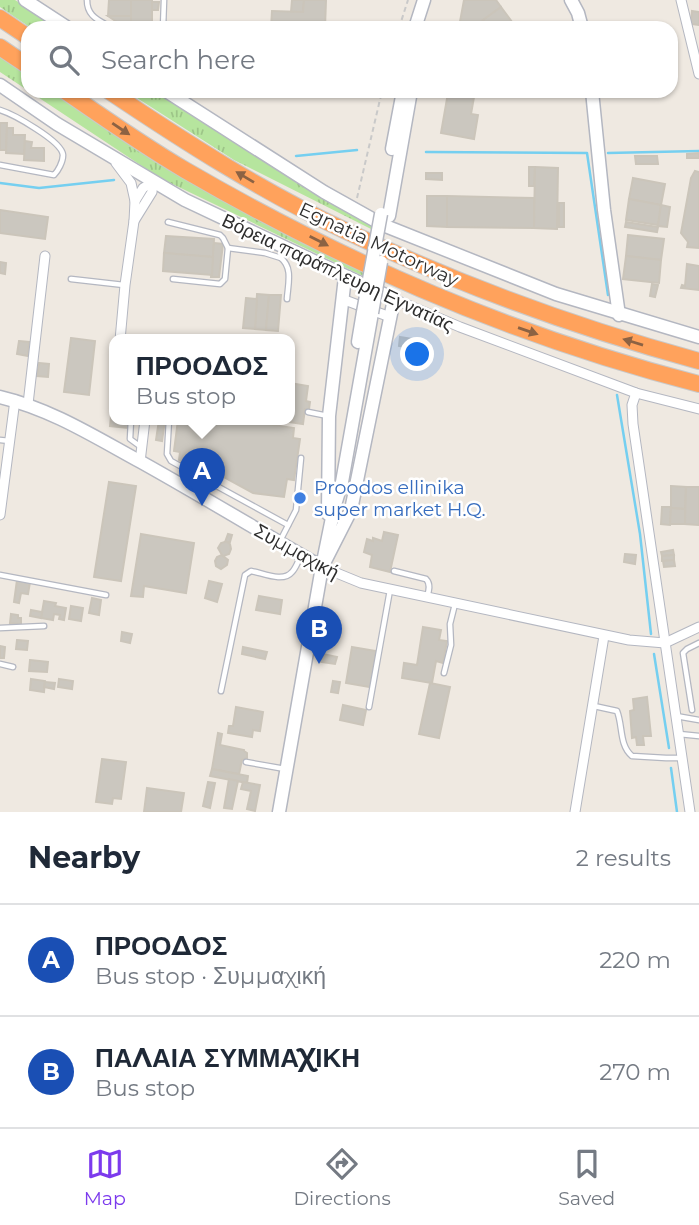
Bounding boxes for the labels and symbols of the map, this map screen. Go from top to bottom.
one-way arrow [112,122,131,135]
one-way arrow [235,170,254,183]
street label: Egnatia Motorway [295,197,463,292]
street label: Βόρεια παράπλευρη Εγνατίας [218,209,457,336]
one-way arrow [309,235,329,246]
one-way arrow [518,326,539,337]
one-way arrow [623,336,644,346]
your location [400,337,434,371]
pin: A [179,448,225,506]
place label: Proodos ellinika super market H.Q. [314,476,486,521]
marker: Proodos ellinika super market H.Q. [292,490,308,506]
street label: Συμμαχική [250,519,343,584]
pin: B [296,606,342,664]

